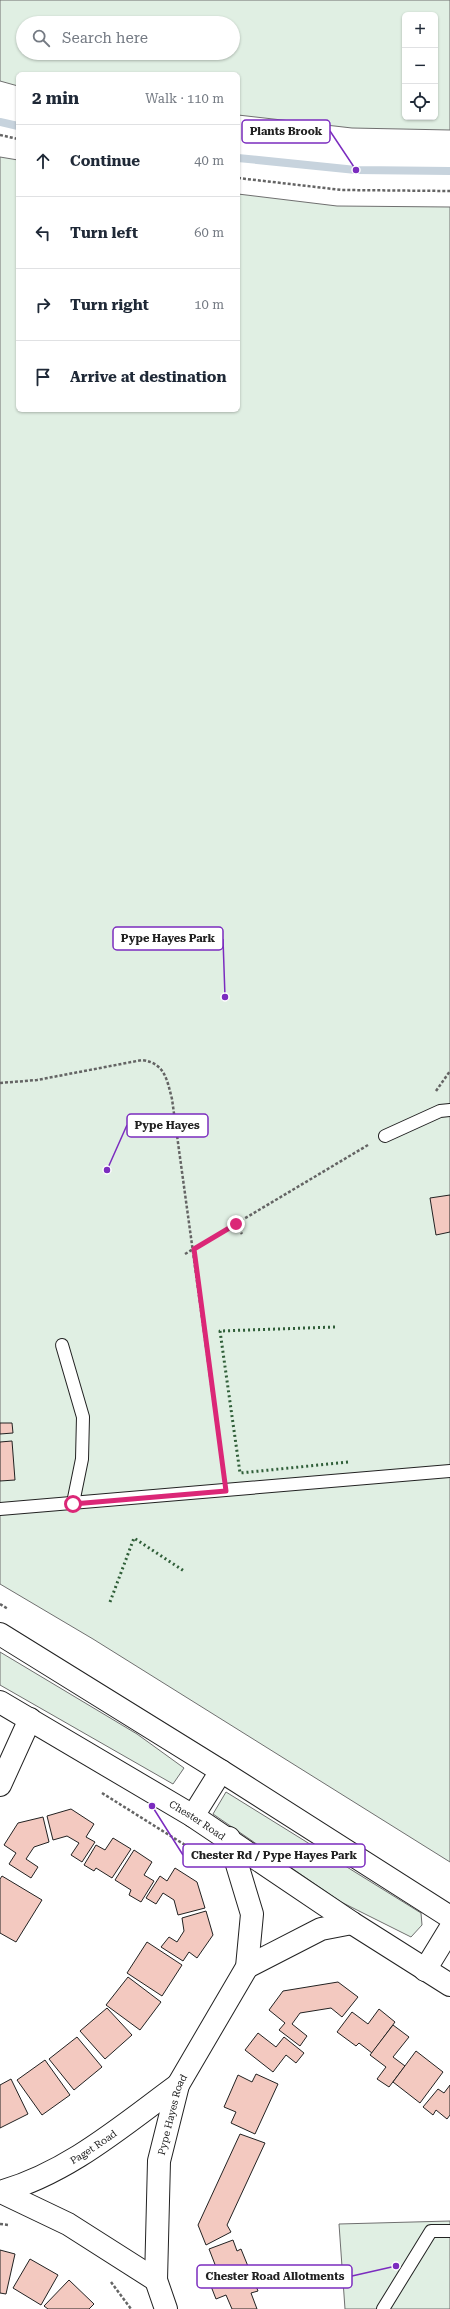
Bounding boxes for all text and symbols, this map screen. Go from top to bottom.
map controls [402,12,438,120]
button: + [402,12,438,48]
search box [16,16,240,60]
icon: search [30,27,52,49]
text: Search here [62,29,148,47]
button: − [402,48,438,84]
button: locate [402,84,438,120]
text: 2 min [32,88,79,108]
text: Walk · 110 m [145,91,224,106]
callout: Plants Brook [242,120,330,143]
text: Plants Brook [250,125,323,138]
icon: ahead [32,150,54,172]
text: Continue [70,152,140,170]
text: 40 m [194,153,224,168]
icon: left [32,222,54,244]
text: Turn left [70,224,138,242]
text: 60 m [194,225,224,240]
icon: right [32,294,54,316]
text: Turn right [70,296,149,314]
text: 10 m [194,297,224,312]
icon: arrive [32,366,54,388]
text: Arrive at destination [70,368,226,386]
callout: Pype Hayes Park [113,927,223,950]
text: Pype Hayes Park [121,932,216,945]
callout: Pype Hayes [127,1114,208,1137]
text: Pype Hayes [134,1119,200,1132]
route end [227,1215,245,1233]
route start [64,1495,82,1513]
street label: Chester Road [168,1798,228,1842]
callout: Chester Rd / Pype Hayes Park [183,1844,365,1867]
text: Chester Rd / Pype Hayes Park [191,1849,357,1862]
street label: Pype Hayes Road [155,2072,189,2156]
street label: Paget Road [68,2127,119,2166]
callout: Chester Road Allotments [197,2265,352,2288]
text: Chester Road Allotments [206,2270,345,2283]

